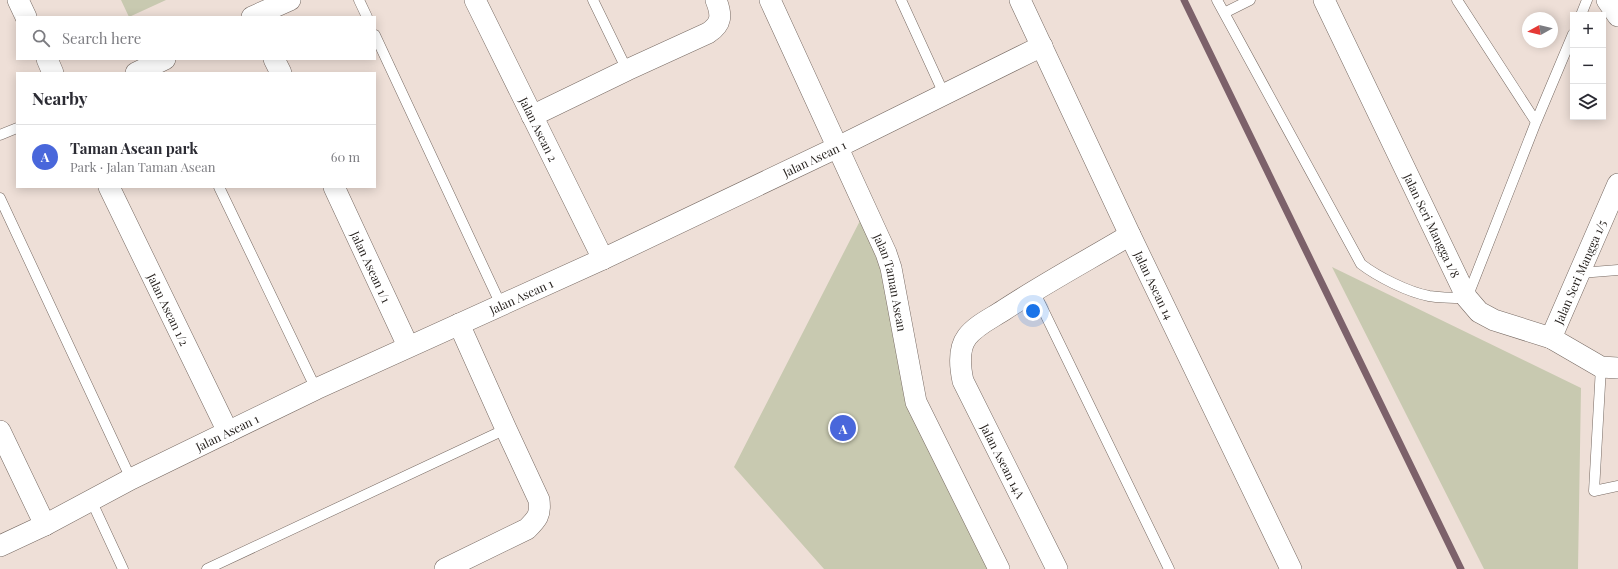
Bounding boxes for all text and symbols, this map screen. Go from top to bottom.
north arrow [1522,12,1558,48]
map controls [1570,12,1606,120]
button: + [1570,12,1606,48]
search box [16,16,376,60]
icon: search [30,27,52,49]
text: Search here [62,28,141,48]
button: − [1570,48,1606,84]
button: layers [1570,84,1606,120]
text: Nearby [32,87,87,109]
street label: Jalan Asean 2 [516,93,562,164]
street label: Jalan Asean 1 [779,136,849,181]
text: Taman Asean park [70,138,198,158]
text: A [41,148,49,165]
text: 60 m [331,148,360,165]
text: Park · Jalan Taman Asean [70,158,215,175]
street label: Jalan Seri Mangga 1/8 [1400,170,1464,280]
street label: Jalan Seri Mangga 1/5 [1550,217,1609,328]
street label: Jalan Asean 1/1 [347,227,395,306]
street label: Jalan Taman Asean [870,230,911,333]
street label: Jalan Asean 14 [1130,247,1177,322]
street label: Jalan Asean 1/2 [144,270,193,348]
street label: Jalan Asean 1 [486,274,556,318]
your location [1023,301,1043,321]
street label: Jalan Asean 1 [192,410,262,455]
pin: A [830,413,856,443]
street label: Jalan Asean 14A [977,420,1029,501]

